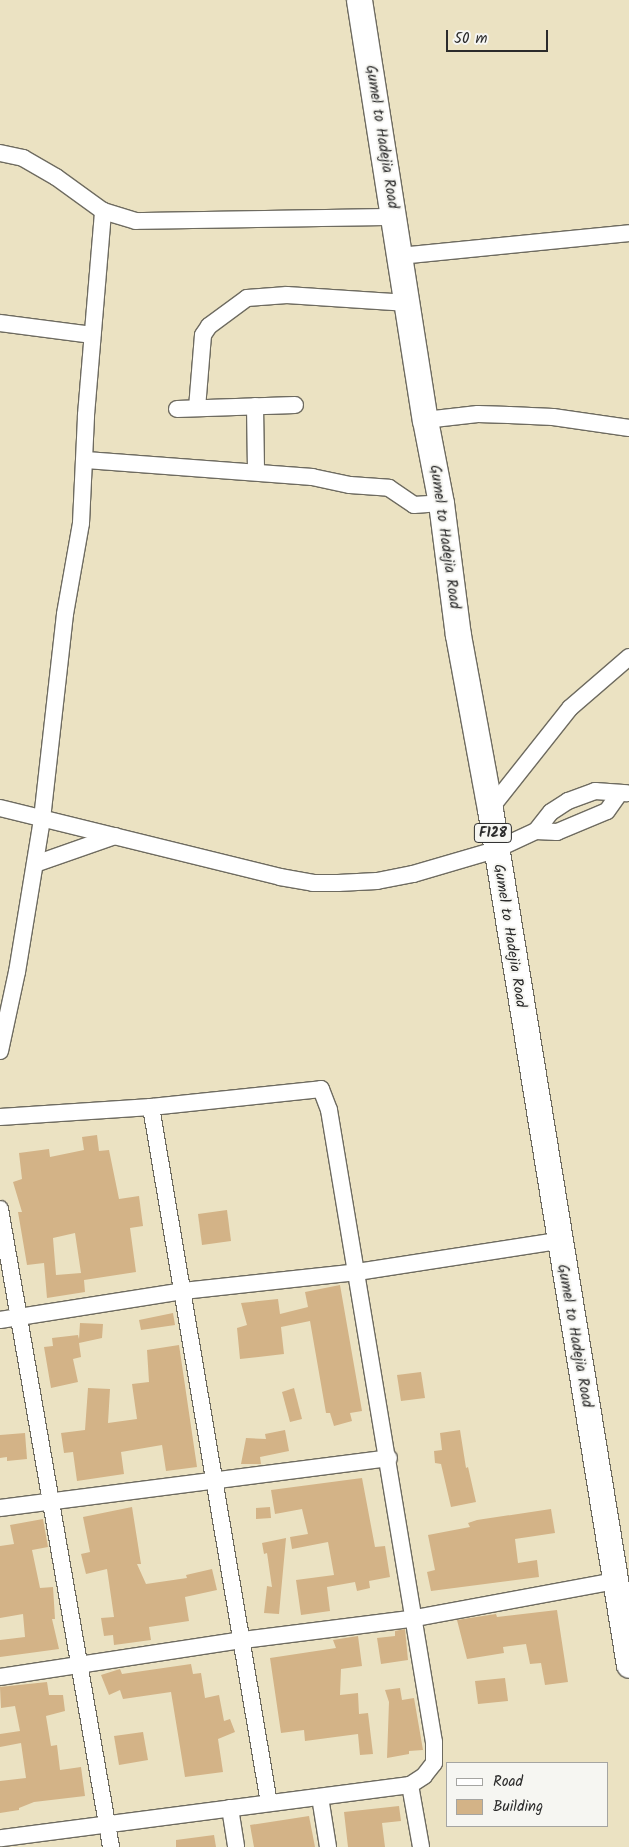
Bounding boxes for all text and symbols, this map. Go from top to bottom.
scale bar [449,20,552,52]
text: 50 m [454,27,488,51]
street label: Gumel to Hadejia Road [361,64,401,210]
street label: Gumel to Hadejia Road [425,464,463,610]
road number: F128 [473,821,513,844]
street label: Gumel to Hadejia Road [489,863,529,1009]
street label: Gumel to Hadejia Road [553,1263,595,1409]
legend [446,1762,609,1827]
text: Road [493,1770,523,1794]
text: Building [493,1795,543,1819]

